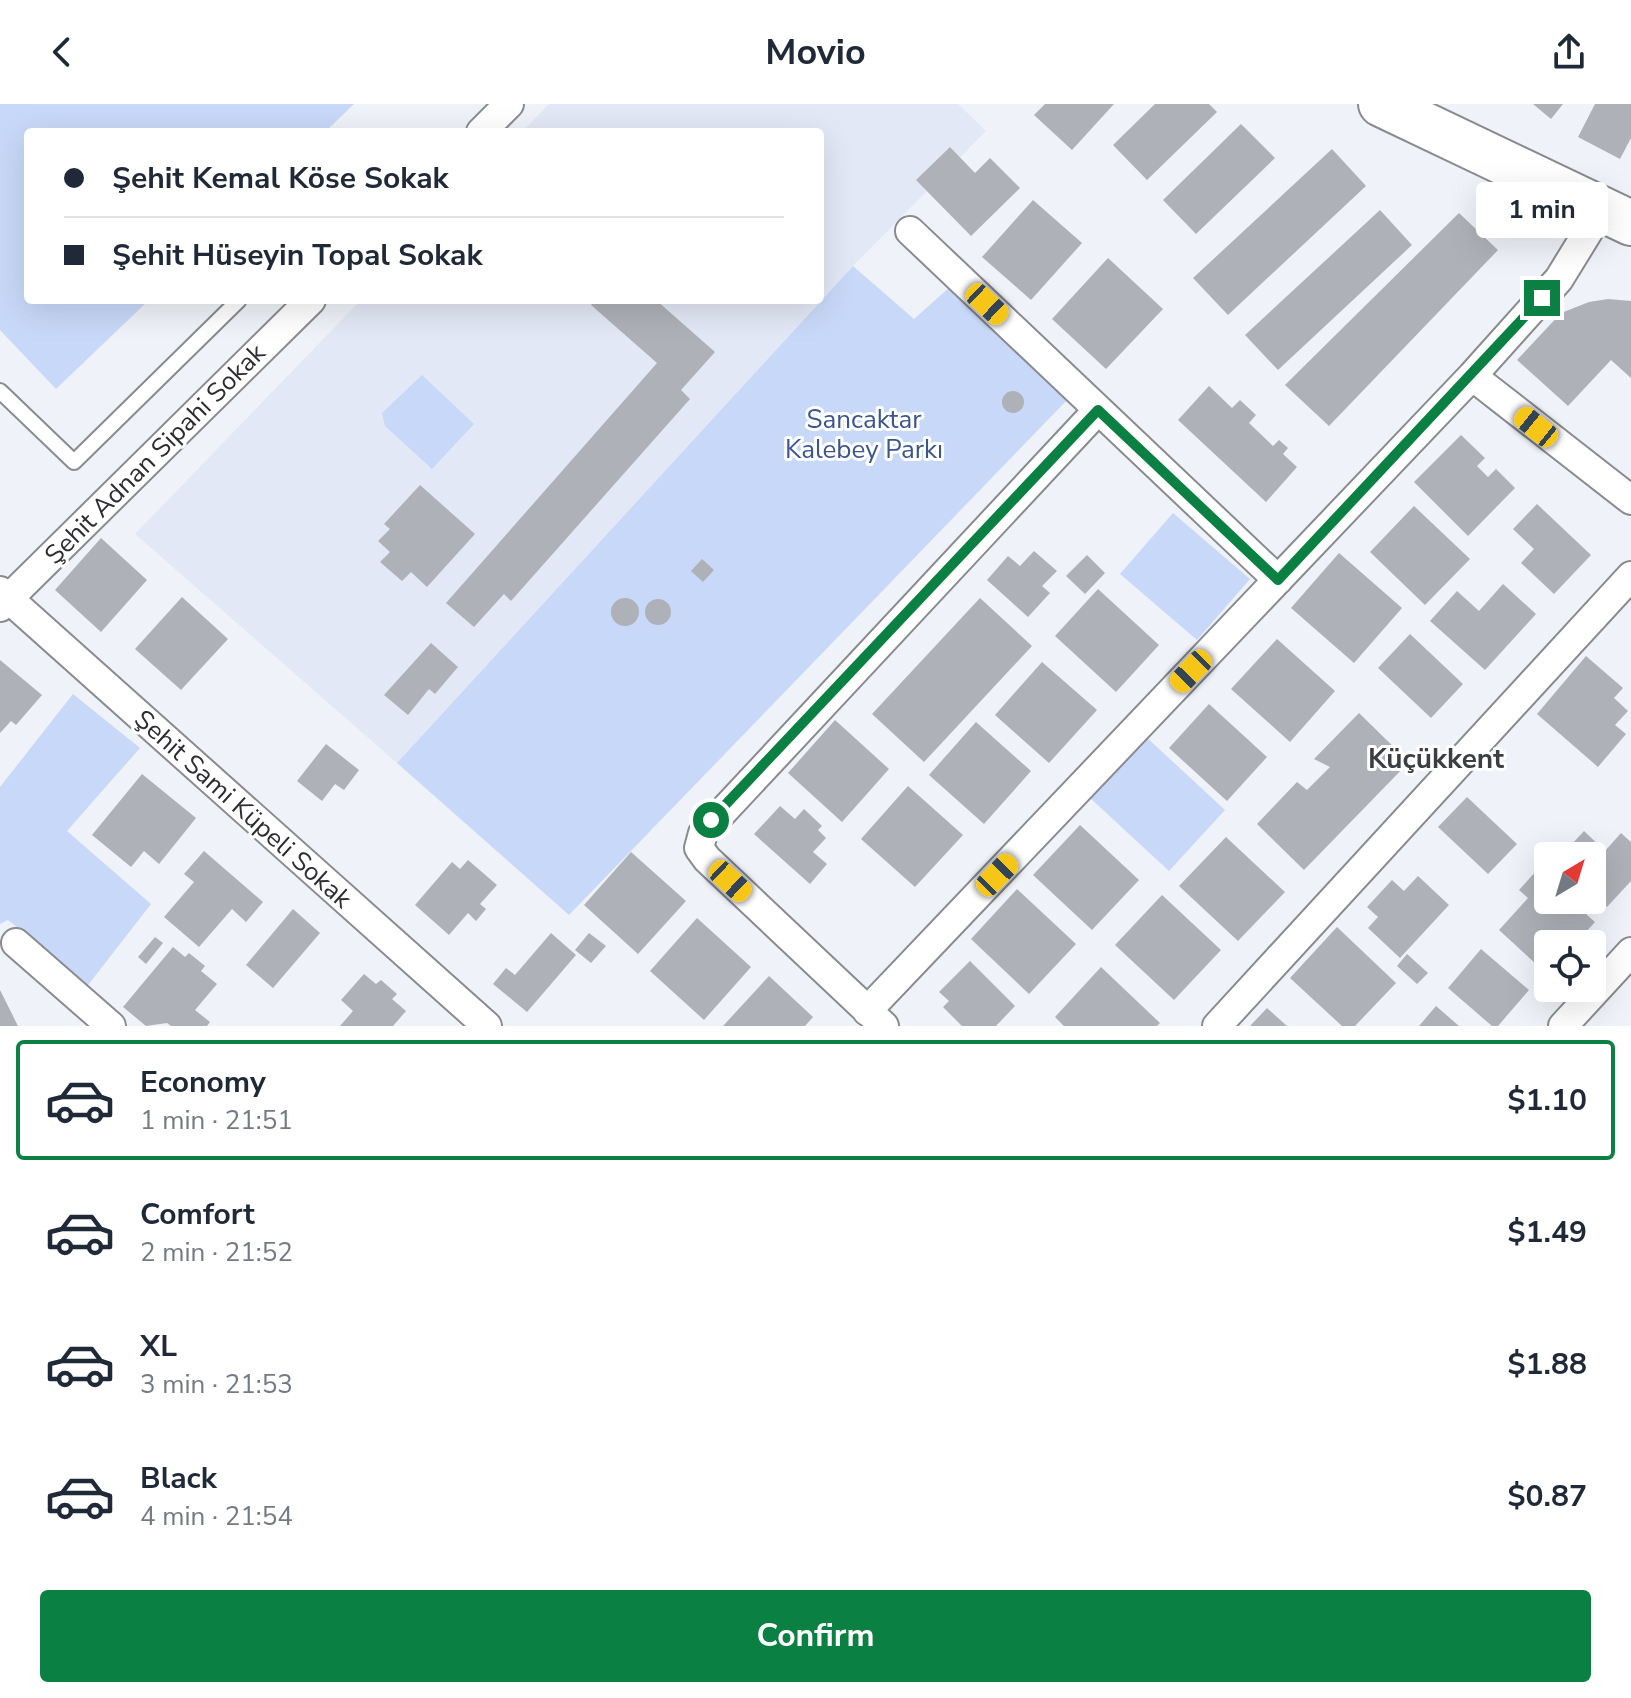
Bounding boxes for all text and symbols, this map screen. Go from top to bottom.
text: Movio [765,28,866,77]
icon: back [40,30,84,74]
icon: share [1547,30,1591,74]
text: Şehit Kemal Köse Sokak [112,158,449,199]
callout: 1 min [1476,182,1608,238]
text: 1 min [1508,192,1576,227]
text: Şehit Hüseyin Topal Sokak [112,235,483,276]
car [961,279,1013,329]
route end [1524,280,1560,316]
street label: Şehit Adnan Sipahi Sokak [37,335,274,572]
park label: Sancaktar Kalebey Parkı [785,402,943,467]
car [1510,403,1562,451]
car [1166,645,1216,697]
street label: Şehit Sami Küpeli Sokak [127,702,360,917]
district label: Küçükkent [1368,740,1504,778]
route start [693,802,729,838]
north arrow [1534,842,1606,914]
map controls [1534,842,1606,1002]
car [972,849,1022,901]
car [704,856,756,906]
button: locate [1534,930,1606,1002]
text: Economy [140,1062,266,1103]
icon: car [44,1064,116,1136]
text: $1.10 [1508,1080,1587,1121]
text: 1 min · 21:51 [140,1103,293,1138]
text: Comfort [140,1194,255,1235]
icon: car [44,1196,116,1268]
text: $1.49 [1508,1212,1587,1253]
text: 2 min · 21:52 [140,1235,293,1270]
text: XL [140,1326,177,1367]
icon: car [44,1328,116,1400]
text: $1.88 [1508,1344,1587,1385]
text: 3 min · 21:53 [140,1367,293,1402]
text: Black [140,1458,217,1499]
icon: car [44,1460,116,1532]
text: $0.87 [1508,1476,1587,1517]
text: 4 min · 21:54 [140,1499,293,1534]
button: Confirm [40,1590,1591,1682]

